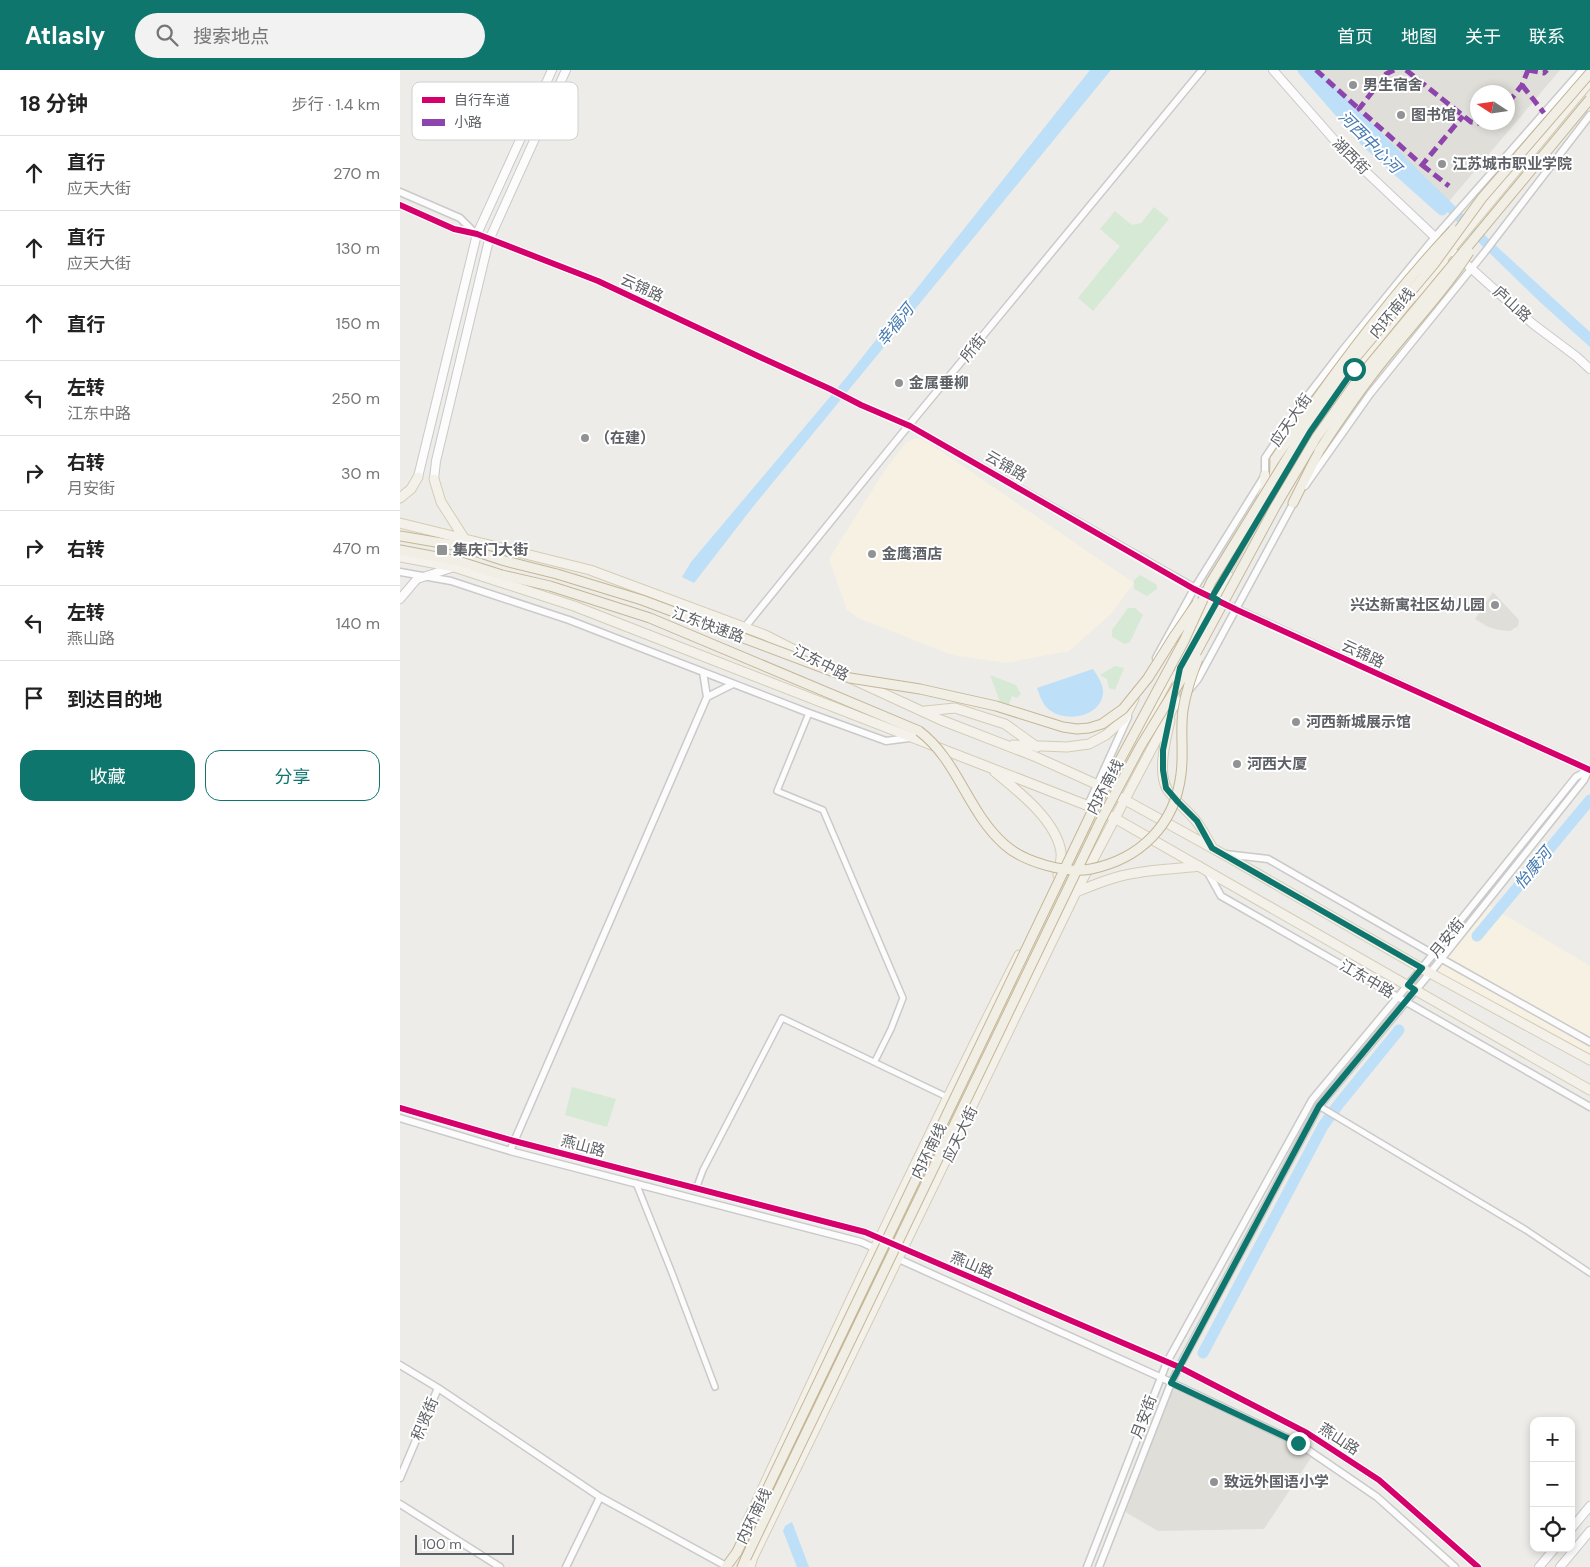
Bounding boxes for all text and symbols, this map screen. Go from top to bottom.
search box [135,13,485,58]
text: Atlasly [25,20,105,51]
icon: search [153,21,181,49]
text: 搜索地点 [193,24,269,49]
text: 首页 [1337,25,1373,49]
text: 地图 [1401,25,1437,49]
text: 关于 [1465,25,1501,49]
text: 联系 [1529,25,1565,49]
place label: 男生宿舍 [1363,75,1423,95]
marker: 男生宿舍 [1347,79,1359,91]
legend [412,82,578,140]
north arrow [1470,85,1515,130]
text: 18 分钟 [20,90,88,118]
text: 自行车道 [454,91,510,109]
text: 步行 · 1.4 km [292,94,380,115]
place label: 图书馆 [1411,105,1456,125]
water label: 河西中心河 [1334,106,1408,180]
marker: 图书馆 [1395,109,1407,121]
text: 小路 [454,113,482,131]
street label: 湖西街 [1328,133,1374,179]
text: 直行 [67,150,105,175]
place label: 江苏城市职业学院 [1452,154,1572,174]
marker: 江苏城市职业学院 [1436,158,1448,170]
icon: ahead [20,159,48,187]
text: 270 m [333,163,380,184]
text: 应天大街 [67,178,131,199]
text: 直行 [67,225,105,250]
icon: ahead [20,234,48,262]
text: 130 m [336,238,380,259]
text: 应天大街 [67,253,131,274]
street label: 云锦路 [617,269,667,307]
street label: 庐山路 [1489,282,1535,326]
street label: 内环南线 [1365,284,1419,342]
water label: 幸福河 [872,297,920,350]
icon: ahead [20,309,48,337]
text: 直行 [67,312,105,337]
text: 150 m [336,313,380,334]
street label: 所街 [956,330,990,366]
route start [1343,358,1366,381]
place label: 金属垂柳 [909,373,969,393]
text: 左转 [67,375,105,400]
marker: 金属垂柳 [893,377,905,389]
icon: left [20,384,48,412]
text: 250 m [332,388,380,409]
street label: 应天大街 [1266,390,1316,450]
text: 江东中路 [67,403,131,424]
place label: （在建） [595,428,655,448]
marker: （在建） [579,432,591,444]
street label: 云锦路 [982,446,1030,486]
text: 右转 [67,450,105,475]
icon: right [20,459,48,487]
text: 30 m [341,463,380,484]
text: 月安街 [67,478,115,499]
icon: right [20,534,48,562]
text: 右转 [67,537,105,562]
text: 470 m [333,538,380,559]
place label: 集庆门大街 [452,540,528,560]
marker: 集庆门大街 [435,543,449,557]
place label: 金鹰酒店 [882,544,942,564]
marker: 金鹰酒店 [866,548,878,560]
place label: 兴达新寓社区幼儿园 [1350,595,1485,615]
marker: 兴达新寓社区幼儿园 [1489,599,1501,611]
text: 左转 [67,600,105,625]
street label: 江东快速路 [669,603,747,647]
icon: left [20,609,48,637]
text: 140 m [336,613,380,634]
text: 燕山路 [67,628,115,649]
street label: 云锦路 [1338,635,1388,673]
street label: 江东中路 [790,640,852,686]
icon: arrive [20,684,48,712]
text: 到达目的地 [67,687,162,712]
place label: 河西新城展示馆 [1306,712,1411,732]
marker: 河西新城展示馆 [1290,716,1302,728]
button: 收藏 [20,750,195,801]
button: 分享 [205,750,380,801]
place label: 河西大厦 [1247,754,1307,774]
street label: 内环南线 [1082,756,1128,818]
marker: 河西大厦 [1231,758,1243,770]
water label: 怡康河 [1510,841,1558,893]
street label: 月安街 [1425,914,1469,962]
street label: 江东中路 [1336,955,1398,1003]
street label: 应天大街 [938,1103,982,1165]
street label: 内环南线 [907,1120,951,1182]
street label: 燕山路 [559,1131,607,1161]
street label: 燕山路 [947,1247,997,1283]
street label: 月安街 [1127,1392,1161,1442]
street label: 积贤街 [407,1394,443,1444]
map controls [1530,1417,1575,1552]
button: + [1530,1417,1575,1462]
street label: 燕山路 [1315,1418,1363,1460]
route end [1287,1432,1310,1455]
button: − [1530,1462,1575,1507]
place label: 致远外国语小学 [1224,1472,1329,1492]
marker: 致远外国语小学 [1208,1476,1220,1488]
street label: 内环南线 [732,1485,776,1547]
button: locate [1530,1507,1575,1552]
scale bar [415,1532,514,1555]
text: 100 m [422,1535,462,1553]

